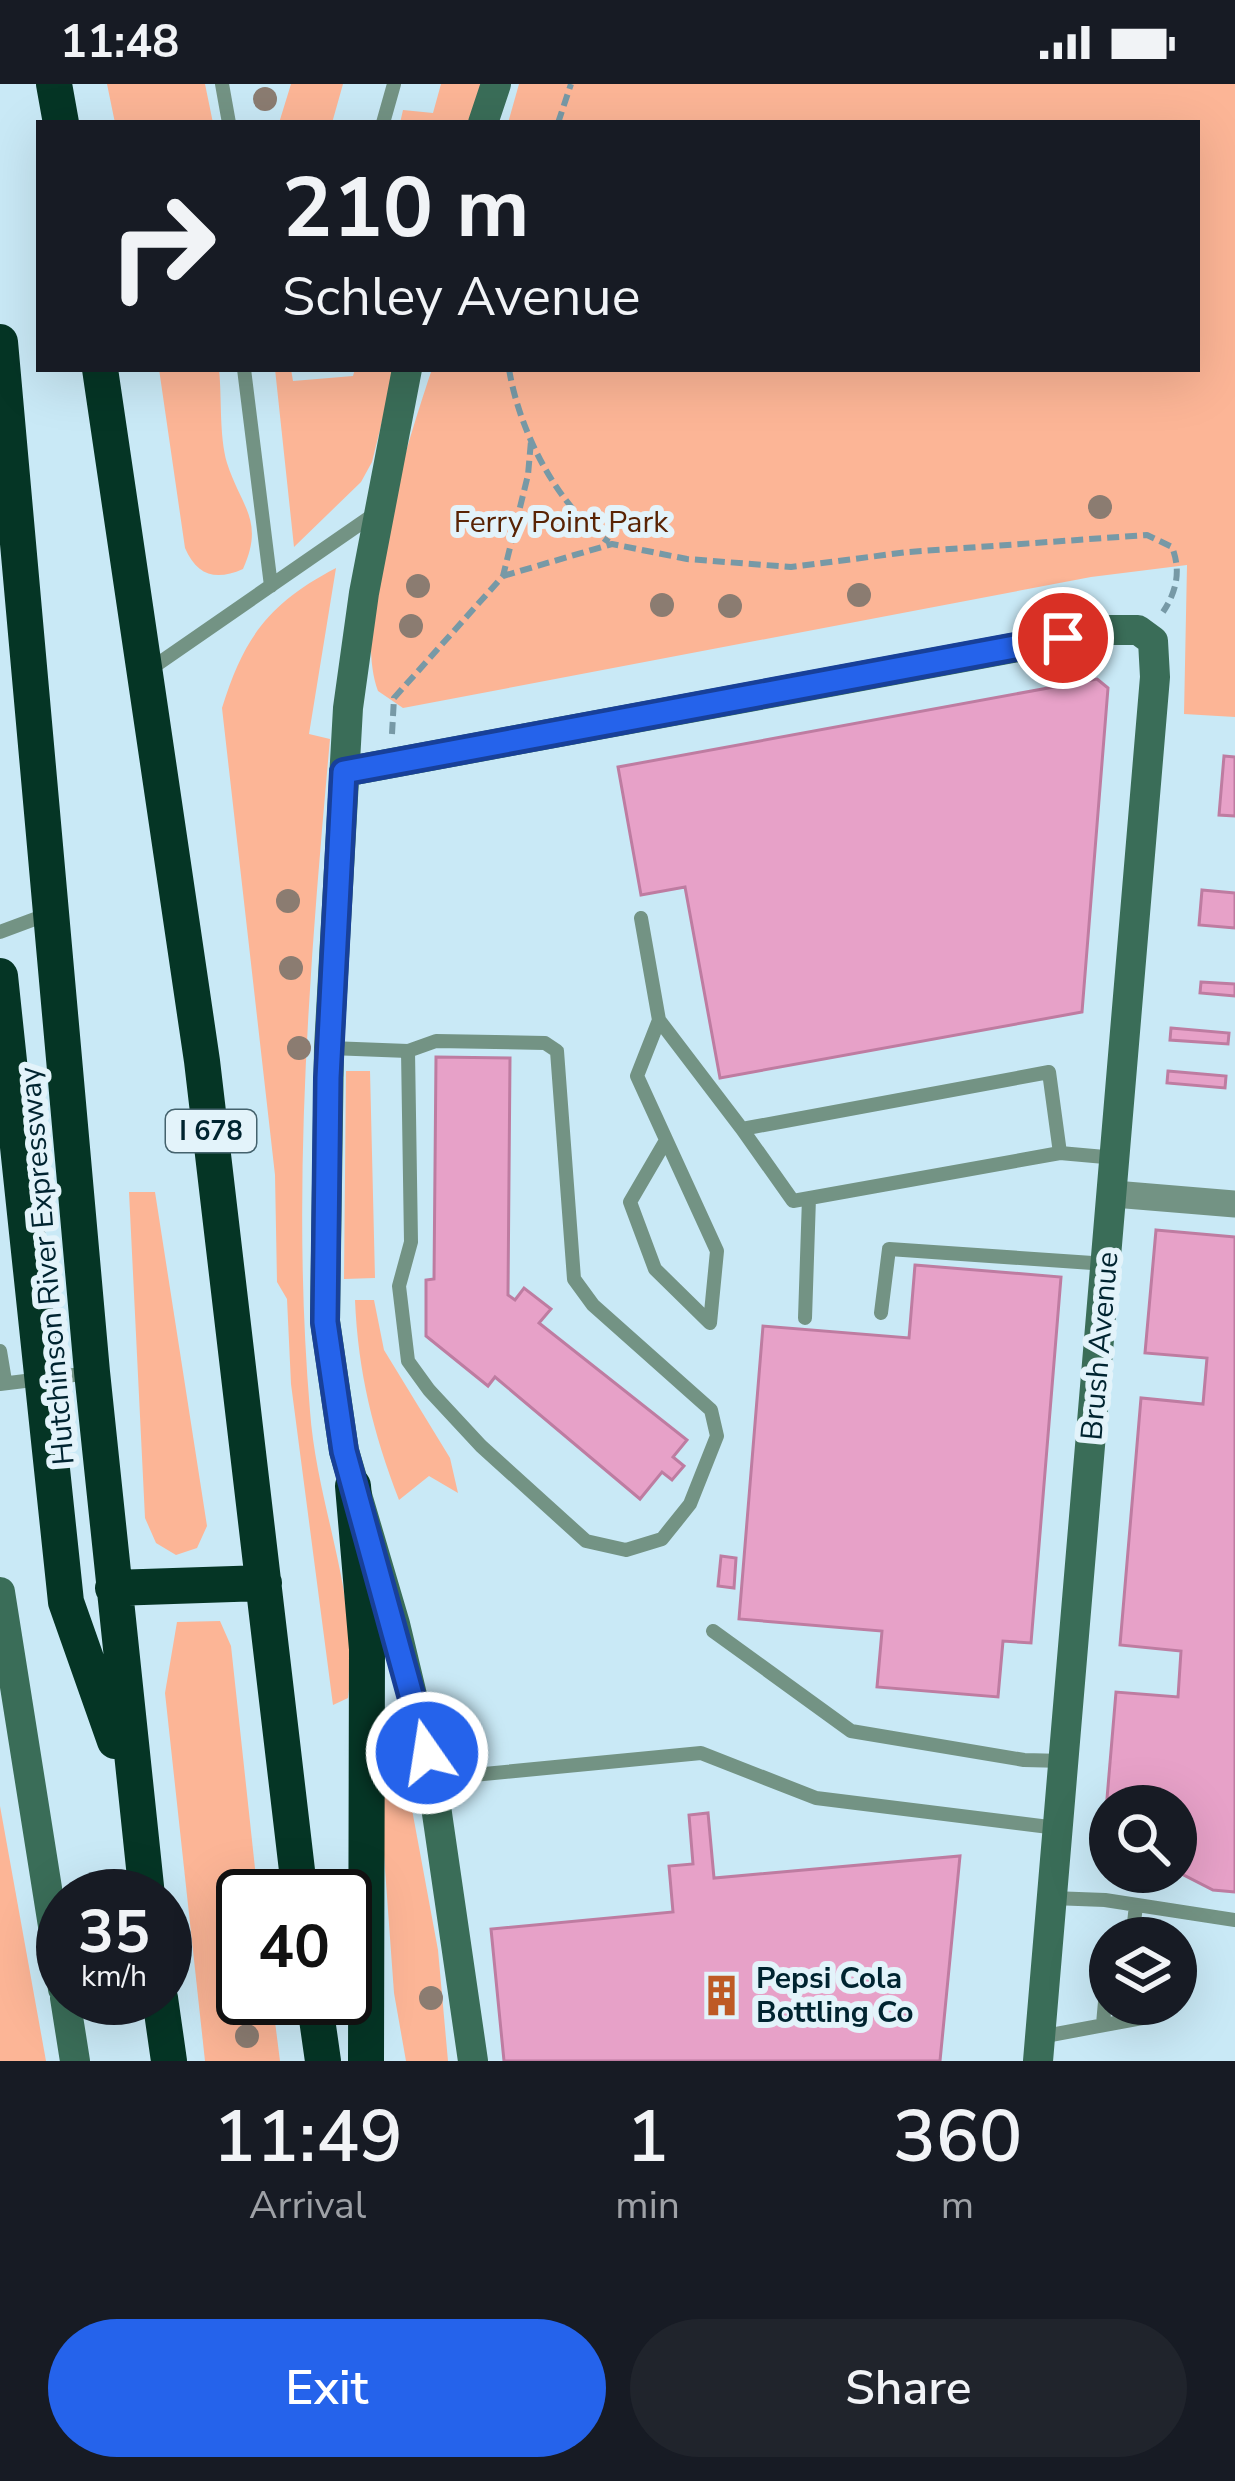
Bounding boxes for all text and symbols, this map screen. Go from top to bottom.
text: 11:48 [60,12,179,73]
text: 210 m [282,151,530,266]
icon: right [84,168,240,324]
text: Schley Avenue [282,260,640,334]
park label: Ferry Point Park [454,502,669,543]
pin [1012,587,1114,689]
icon: arrive [1030,605,1096,671]
street label: Hutchinson River Expressway [9,1065,85,1467]
road number: I 678 [166,1110,256,1152]
street label: Brush Avenue [1071,1250,1129,1442]
position arrow [364,1690,490,1816]
map controls [1089,1785,1197,2025]
button: search [1089,1785,1197,1893]
speed limit sign: 40 [216,1869,372,2025]
text: 35 [78,1891,150,1973]
button: layers [1089,1917,1197,2025]
text: km/h [81,1956,147,1997]
place label: Pepsi Cola Bottling Co [756,1958,914,2033]
building icon: Pepsi Cola Bottling Co [699,1972,745,2018]
text: 11:49 [213,2088,403,2186]
text: 1 [626,2088,669,2186]
text: 360 [893,2088,1022,2186]
text: Arrival [249,2179,366,2232]
text: min [615,2179,680,2232]
text: m [941,2179,974,2232]
button: Exit [48,2319,606,2457]
button: Share [630,2319,1187,2457]

